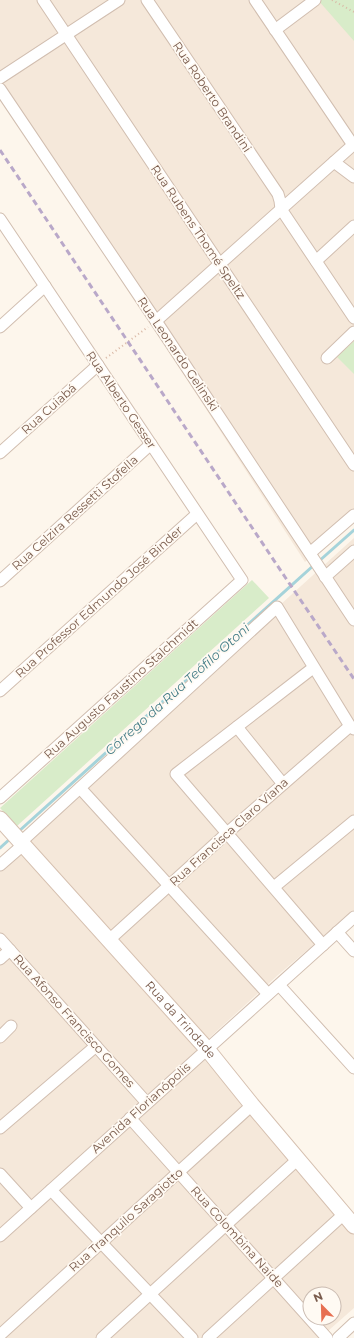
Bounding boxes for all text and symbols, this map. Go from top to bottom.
street label: Rua Roberto Brandini [170,39,255,155]
street label: Rua Rubens Thomé Speltz [148,162,249,302]
street label: Rua Leonardo Gelinski [135,294,222,414]
street label: Rua Alberto Gesser [83,348,160,452]
street label: Rua Cuiabá [18,380,79,437]
street label: Rua Celzira Ressetti Stofella [8,452,141,573]
street label: Rua Professor Edmundo José Binder [12,522,186,681]
street label: Rua Augusto Faustino Stalchmidt [41,615,201,762]
water label: Córrego da Rua Teófilo Otoni [101,619,253,758]
street label: Rua Francisca Claro Viana [166,774,291,889]
street label: Rua Afonso Francisco Gomes [10,951,138,1091]
street label: Rua da Trindade [142,978,219,1061]
street label: Avenida Florianópolis [88,1059,194,1156]
street label: Rua Tranquilo Saragiotto [66,1164,186,1275]
street label: Rua Colombina Naide [188,1183,287,1290]
north arrow [302,1286,342,1326]
text: N [311,1289,325,1305]

